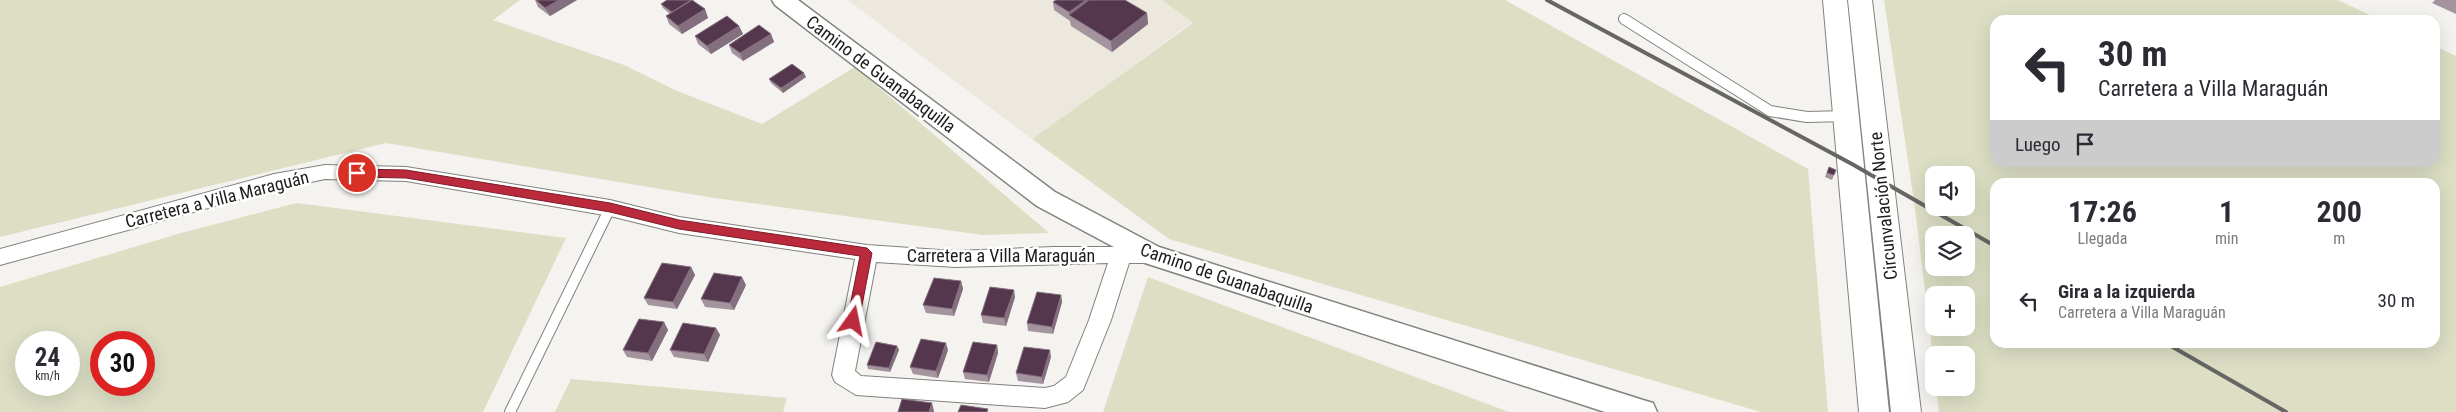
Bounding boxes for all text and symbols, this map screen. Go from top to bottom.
street label: Camino de Guanabaquilla [802,11,960,137]
text: 30 m [2098,34,2167,75]
icon: left [2015,35,2080,100]
text: Carretera a Villa Maraguán [2098,76,2329,101]
icon: arrive [2071,130,2099,158]
street label: Circunvalación Norte [1865,131,1901,281]
text: Luego [2015,133,2061,156]
pin [336,152,378,194]
icon: arrive [343,159,371,187]
street label: Carretera a Villa Maraguán [123,166,311,232]
map controls [1925,166,1975,396]
button: sound [1925,166,1975,216]
text: 17:26 [2068,194,2137,229]
text: 1 [2219,194,2234,229]
text: 200 [2316,194,2362,229]
button: layers [1925,226,1975,276]
text: Llegada [2078,229,2127,248]
text: min [2215,229,2238,248]
text: m [2333,229,2345,248]
street label: Camino de Guanabaquilla [1138,239,1316,317]
street label: Carretera a Villa Maraguán [907,245,1095,266]
text: Gira a la izquierda [2058,280,2195,303]
button: + [1925,286,1975,336]
icon: left [2015,287,2043,315]
text: 30 m [2378,289,2415,312]
position arrow [826,294,878,346]
text: Carretera a Villa Maraguán [2058,303,2226,322]
speed limit sign: 30 [90,331,155,396]
text: 24 [35,343,60,372]
button: − [1925,346,1975,396]
text: km/h [35,369,60,383]

